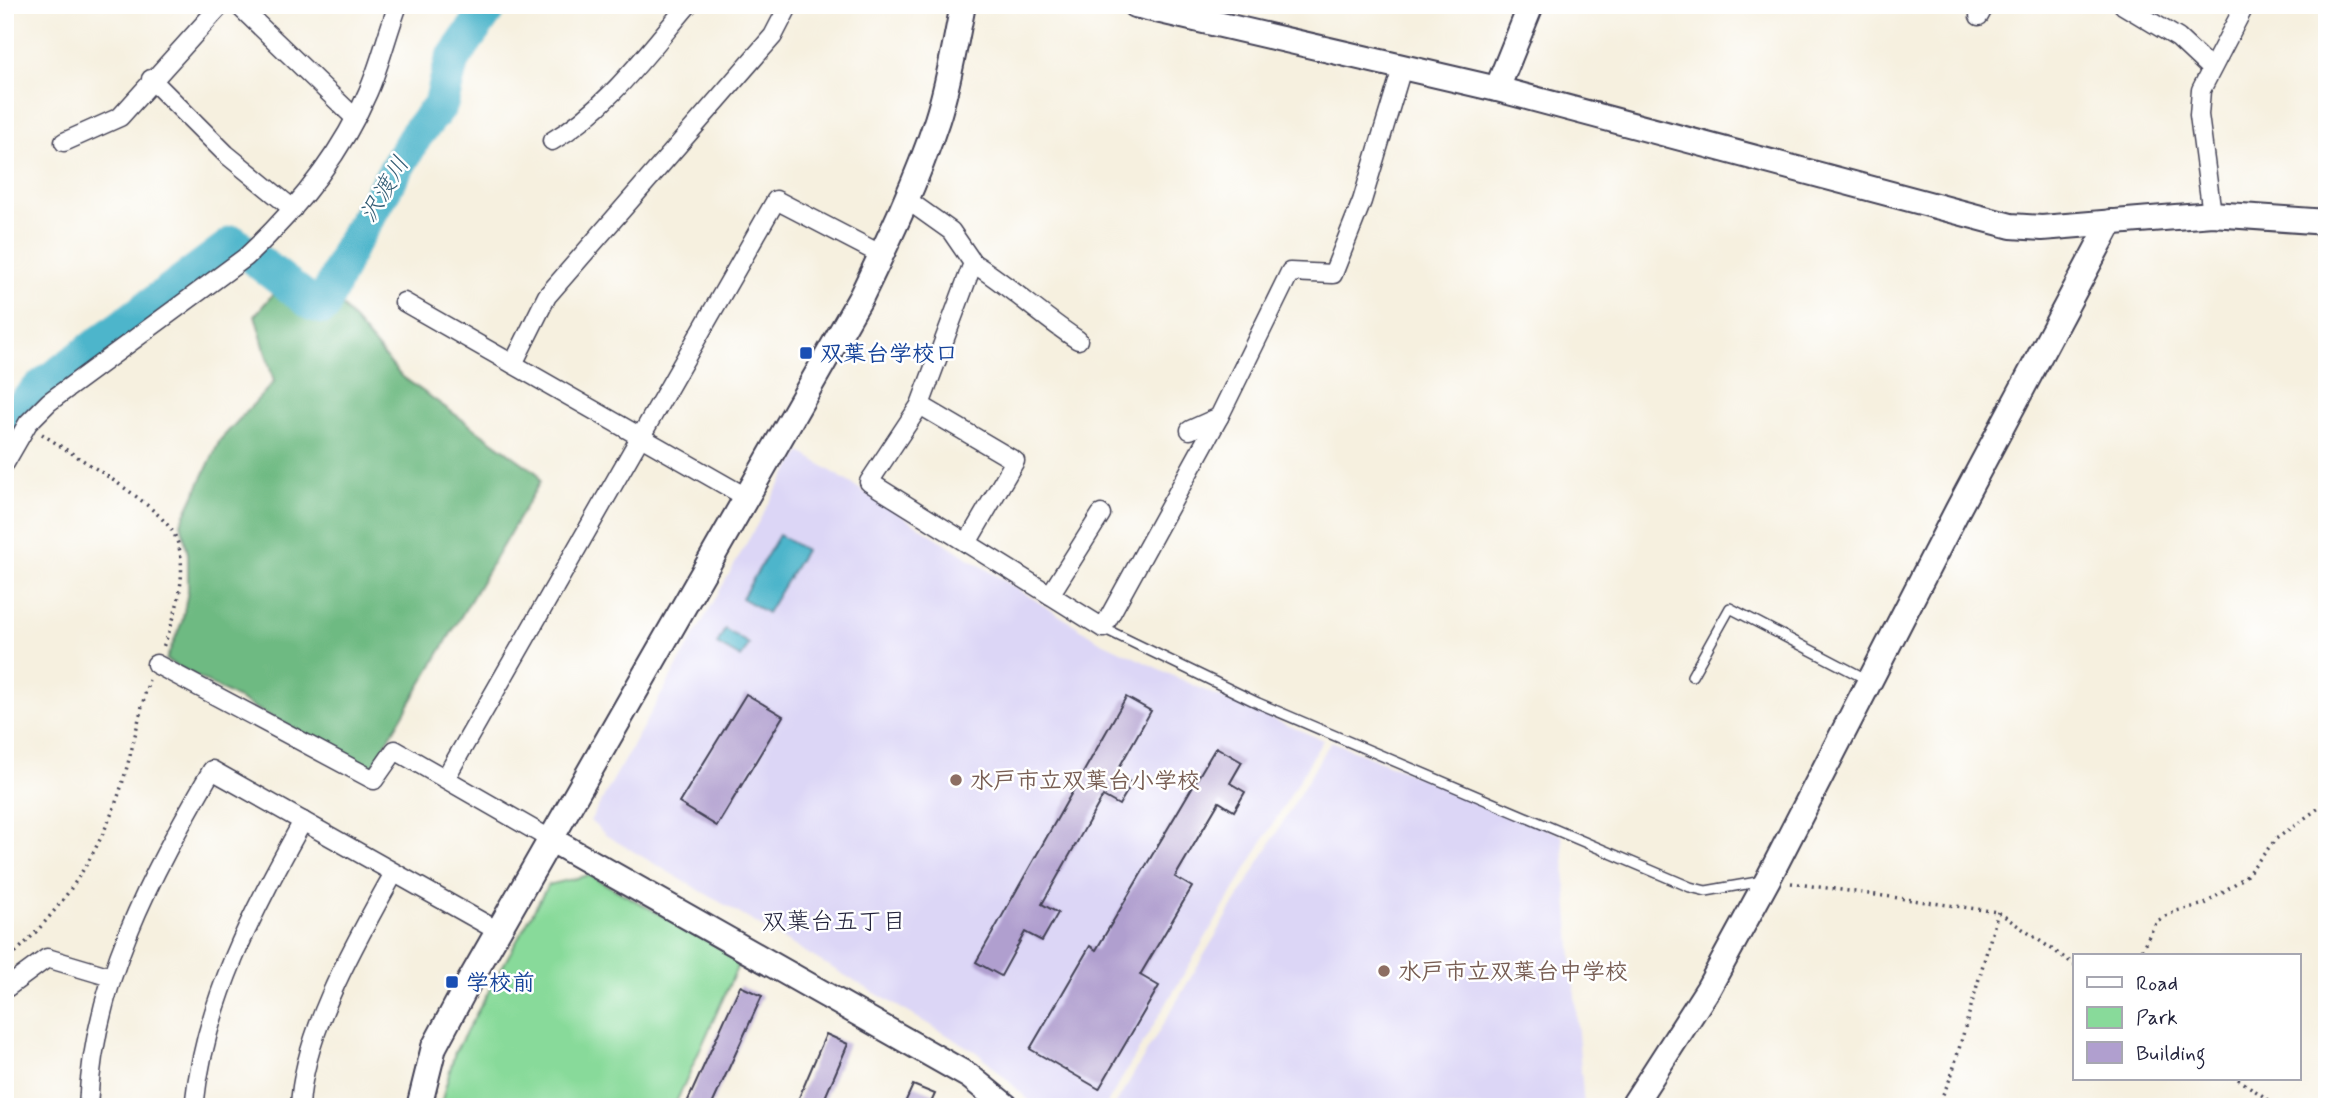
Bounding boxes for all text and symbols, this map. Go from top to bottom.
water label: 沢渡川 [353,151,417,229]
place label: 双葉台学校口 [820,340,958,370]
marker: 双葉台学校口 [798,345,814,361]
place label: 水戸市立双葉台小学校 [970,767,1200,797]
marker: 水戸市立双葉台小学校 [948,772,964,788]
district label: 双葉台五丁目 [762,907,906,938]
legend [2073,954,2300,1080]
place label: 水戸市立双葉台中学校 [1398,958,1628,988]
marker: 水戸市立双葉台中学校 [1376,963,1392,979]
place label: 学校前 [466,969,535,999]
text: Road [2136,970,2178,998]
marker: 学校前 [444,974,460,990]
text: Park [2136,1004,2178,1032]
text: Building [2136,1040,2206,1070]

